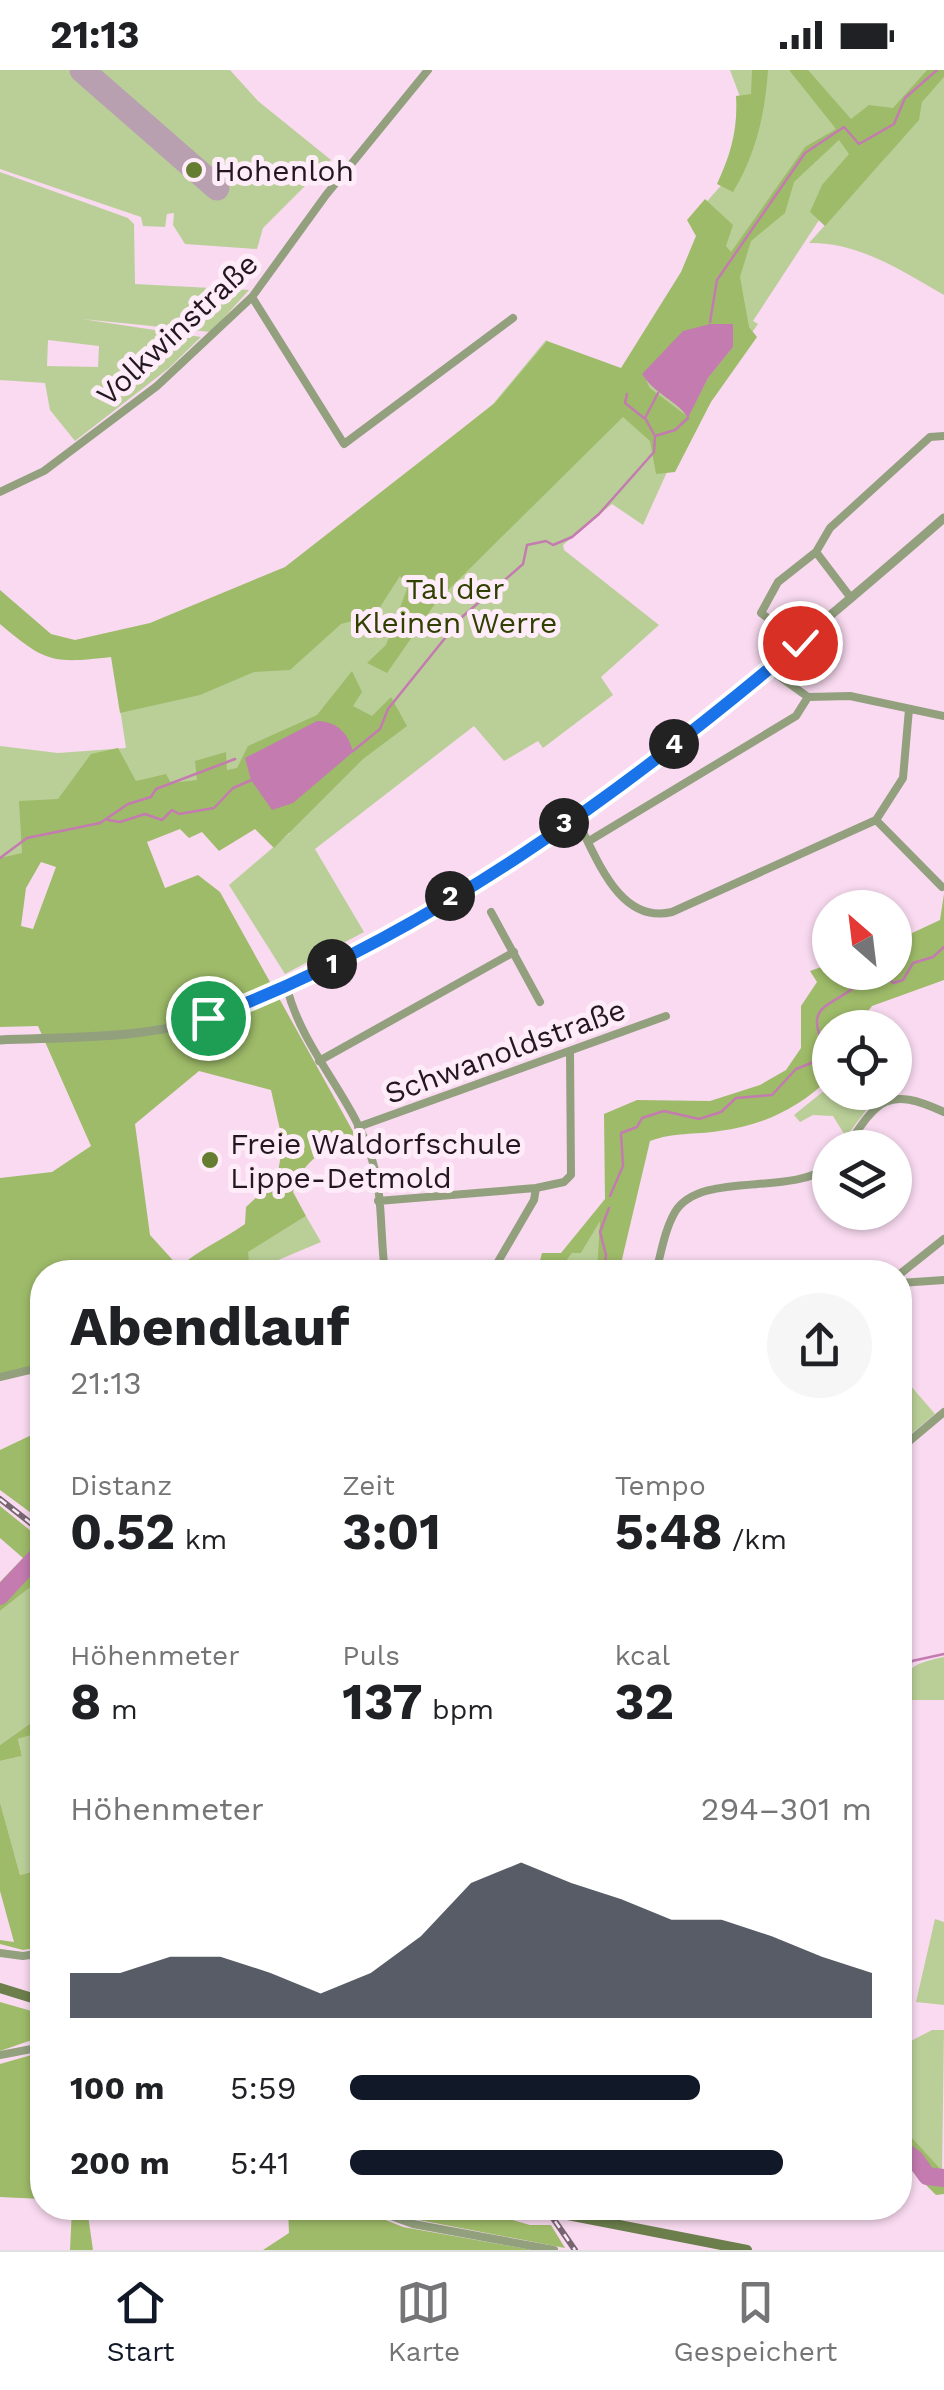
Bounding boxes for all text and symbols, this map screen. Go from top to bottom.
text: 21:13 [50,13,139,57]
place label: Hohenloh [214,153,354,188]
marker: Hohenloh [183,159,205,181]
street label: Volkwinstraße [89,246,265,412]
park label: Tal der Kleinen Werre [353,571,557,640]
pin [758,601,843,686]
icon: check [773,616,828,671]
pin: 4 [649,719,699,769]
text: 4 [665,727,683,760]
pin: 3 [539,798,589,848]
text: 3 [556,806,572,839]
pin: 2 [425,871,475,921]
text: 2 [442,879,458,912]
north arrow [812,890,912,990]
map controls [812,890,912,1230]
pin: 1 [307,939,357,989]
text: 1 [326,947,338,980]
pin [166,976,251,1061]
icon: arrive [181,991,236,1046]
street label: Schwanoldstraße [380,991,630,1111]
button: locate [812,1010,912,1110]
place label: Freie Waldorfschule Lippe-Detmold [230,1126,522,1195]
button: layers [812,1130,912,1230]
marker: Freie Waldorfschule Lippe-Detmold [199,1149,221,1171]
button: share [767,1293,872,1398]
text: Abendlauf [70,1294,349,1358]
text: 21:13 [70,1364,142,1402]
text: Distanz [70,1469,172,1502]
text: Zeit [342,1469,395,1502]
text: Tempo [615,1469,706,1502]
text: 0.52 [70,1502,175,1561]
text: 3:01 [342,1502,441,1561]
text: 5:48 [615,1502,723,1561]
text: km [175,1523,227,1556]
text: /km [723,1523,787,1556]
text: Höhenmeter [70,1639,240,1672]
text: Puls [342,1639,400,1672]
text: kcal [615,1639,670,1672]
text: 8 [70,1672,101,1731]
text: 137 [342,1672,423,1731]
text: 32 [615,1672,674,1731]
text: m [101,1693,138,1726]
text: bpm [423,1693,494,1726]
text: Höhenmeter [70,1790,264,1828]
text: 294–301 m [701,1790,872,1828]
text: 100 m [70,2069,164,2107]
text: 5:59 [230,2069,296,2107]
text: 200 m [70,2144,170,2182]
text: 5:41 [230,2144,290,2182]
tab: Start [107,2275,175,2368]
tab: Karte [388,2275,460,2368]
tab: Gespeichert [673,2275,837,2368]

